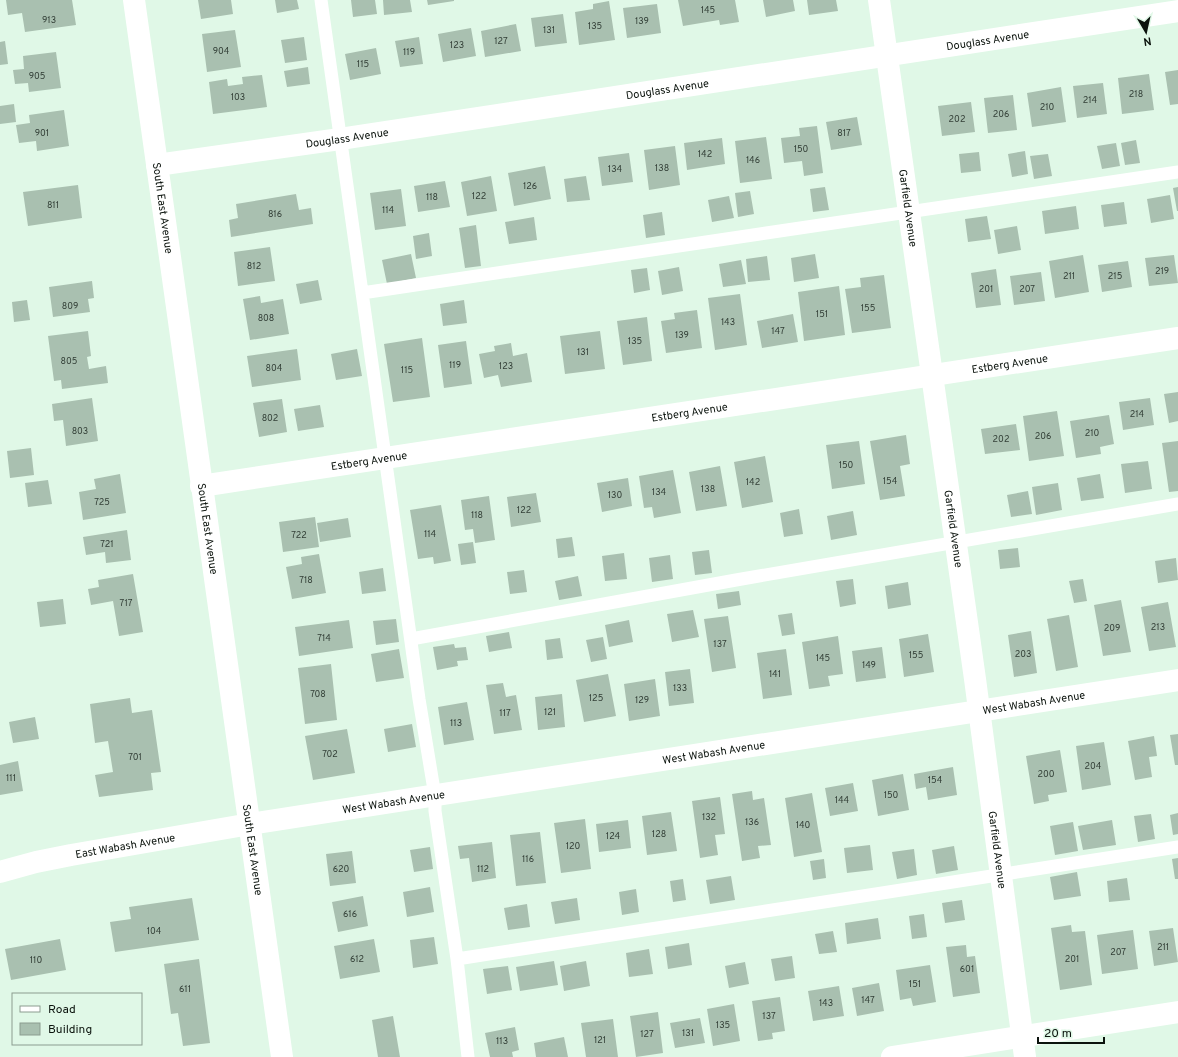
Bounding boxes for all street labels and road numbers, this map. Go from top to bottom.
street label: Douglass Avenue [945,28,1030,54]
street label: Douglass Avenue [625,77,710,103]
street label: Douglass Avenue [305,126,390,152]
street label: South East Avenue [149,162,175,255]
street label: Garfield Avenue [895,168,920,248]
street label: Estberg Avenue [971,352,1049,377]
street label: Estberg Avenue [650,400,729,426]
street label: Estberg Avenue [330,449,408,474]
street label: South East Avenue [194,482,220,576]
street label: Garfield Avenue [940,489,965,569]
street label: West Wabash Avenue [982,688,1086,718]
street label: West Wabash Avenue [662,738,766,768]
street label: West Wabash Avenue [341,788,446,818]
street label: South East Avenue [239,803,265,896]
street label: Garfield Avenue [985,810,1009,890]
street label: East Wabash Avenue [74,831,176,862]

